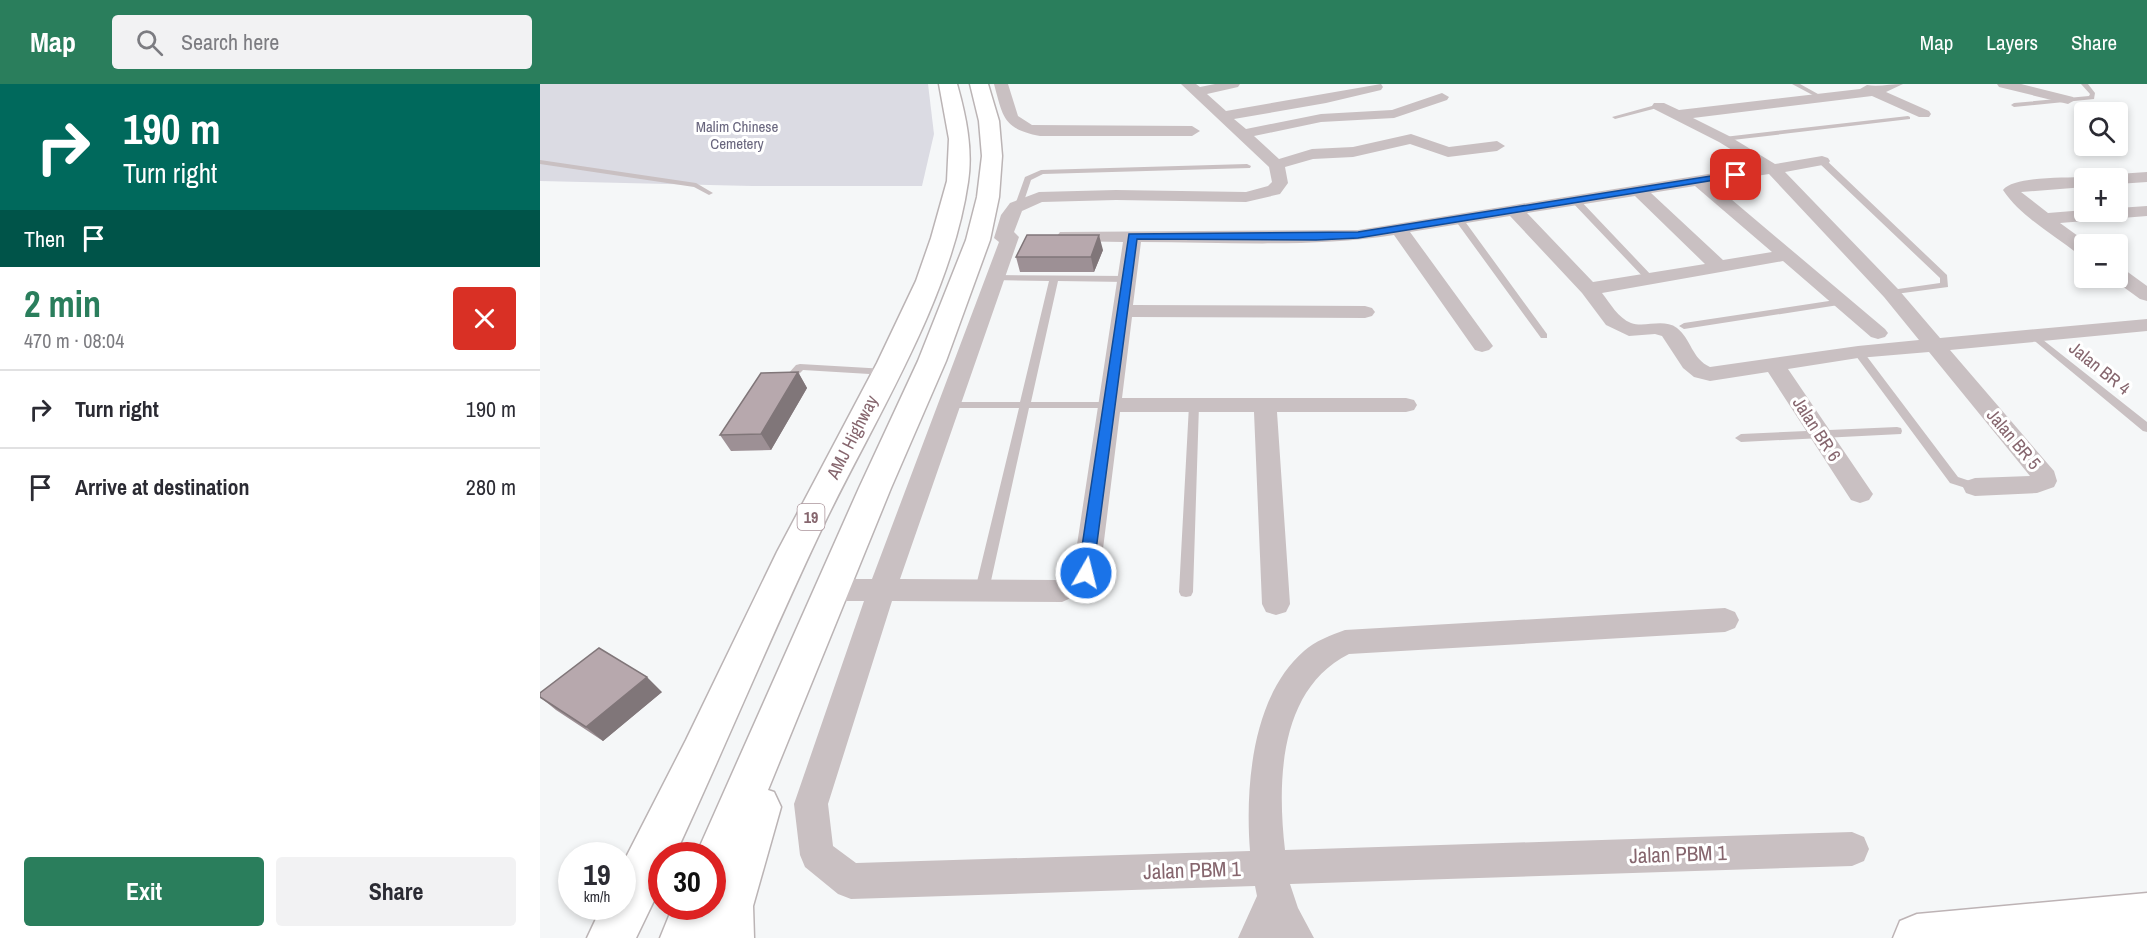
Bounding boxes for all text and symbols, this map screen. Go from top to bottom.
search box [112,15,532,69]
text: Map [30,23,76,61]
icon: search [133,26,166,59]
text: Search here [181,27,279,57]
text: Map [1920,28,1953,57]
text: Layers [1986,28,2038,57]
text: Share [2071,28,2117,57]
text: 190 m [123,101,221,157]
map controls [2074,102,2128,288]
button: search [2074,102,2128,156]
icon: right [24,108,102,186]
park label: Malim Chinese Cemetery [696,116,779,154]
pin [1710,149,1761,200]
text: Turn right [123,155,217,191]
icon: arrive [1719,158,1752,191]
button: + [2074,168,2128,222]
icon: arrive [77,222,110,255]
text: Then [24,224,65,254]
button: − [2074,234,2128,288]
text: 2 min [24,280,101,328]
button: close [453,287,516,350]
text: 470 m · 08:04 [24,327,124,354]
street label: Jalan BR 4 [2064,336,2136,400]
street label: AMJ Highway [820,390,884,484]
street label: Jalan BR 6 [1787,392,1847,466]
icon: right [24,393,57,426]
text: Turn right [75,394,159,424]
text: 190 m [466,394,516,424]
street label: Jalan BR 5 [1981,403,2047,475]
icon: arrive [24,471,57,504]
text: Arrive at destination [75,472,249,502]
text: 280 m [466,472,516,502]
road number: 19 [798,504,824,530]
position arrow [1054,541,1118,605]
street label: Jalan PBM 1 [1629,838,1728,870]
speed limit sign: 30 [648,842,726,920]
text: 19 [583,854,611,894]
street label: Jalan PBM 1 [1143,854,1242,886]
button: Exit [24,857,264,926]
button: Share [276,857,516,926]
text: km/h [584,886,610,907]

